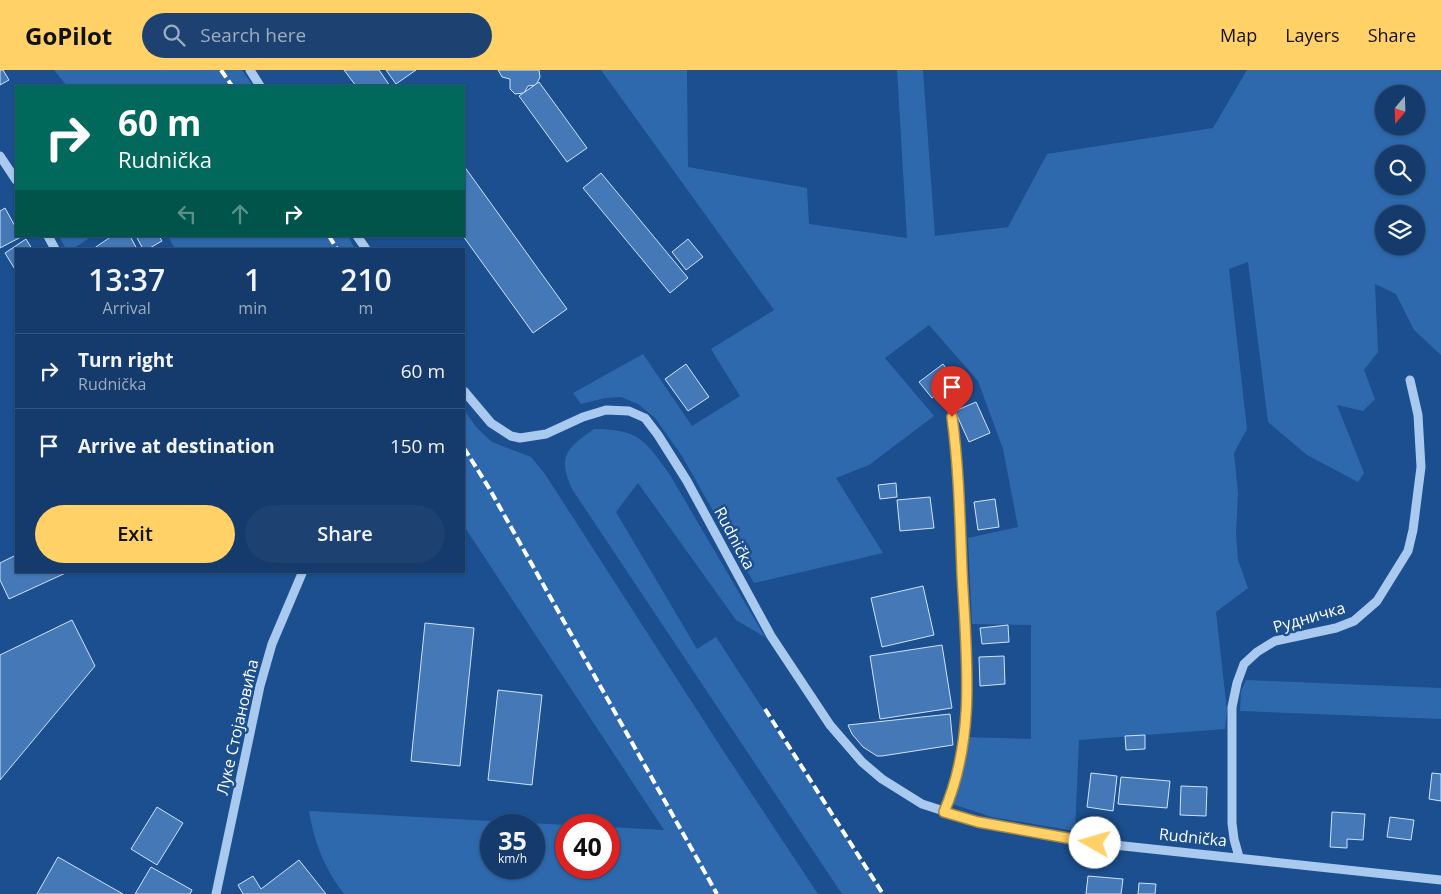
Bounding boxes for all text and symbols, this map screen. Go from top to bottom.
search box [142,13,492,58]
text: GoPilot [25,19,112,52]
icon: search [160,21,188,49]
text: Search here [200,22,306,48]
text: Map [1220,23,1257,47]
text: Layers [1285,23,1340,47]
text: Share [1368,23,1416,47]
north arrow [1375,85,1425,135]
map controls [1375,85,1425,255]
text: 60 m [118,99,201,146]
icon: right [35,105,100,170]
text: Rudnička [118,144,212,174]
button: search [1375,145,1425,195]
icon: left [173,200,201,228]
icon: ahead [226,200,254,228]
icon: right [279,200,307,228]
button: layers [1375,205,1425,255]
text: 13:37 [88,259,165,300]
text: 1 [244,259,261,300]
text: 210 [340,259,392,300]
text: Arrival [103,297,151,319]
text: min [238,297,267,319]
text: m [359,297,373,319]
text: Turn right [78,347,173,373]
icon: right [35,357,63,385]
text: 60 m [401,358,445,384]
pin [931,366,973,417]
text: Rudnička [78,373,146,395]
icon: arrive [938,373,966,401]
icon: arrive [35,432,63,460]
text: Arrive at destination [78,433,275,459]
text: 150 m [390,433,445,459]
street label: Rudnička [709,503,761,573]
button: Exit [35,505,235,563]
button: Share [245,505,445,563]
street label: Рудничка [1270,596,1348,638]
street label: Луке Стојановића [211,657,263,797]
speed limit sign: 40 [555,814,620,879]
position arrow [1068,816,1120,868]
street label: Rudnička [1158,822,1228,852]
text: 35 [498,823,527,857]
text: km/h [498,850,527,867]

